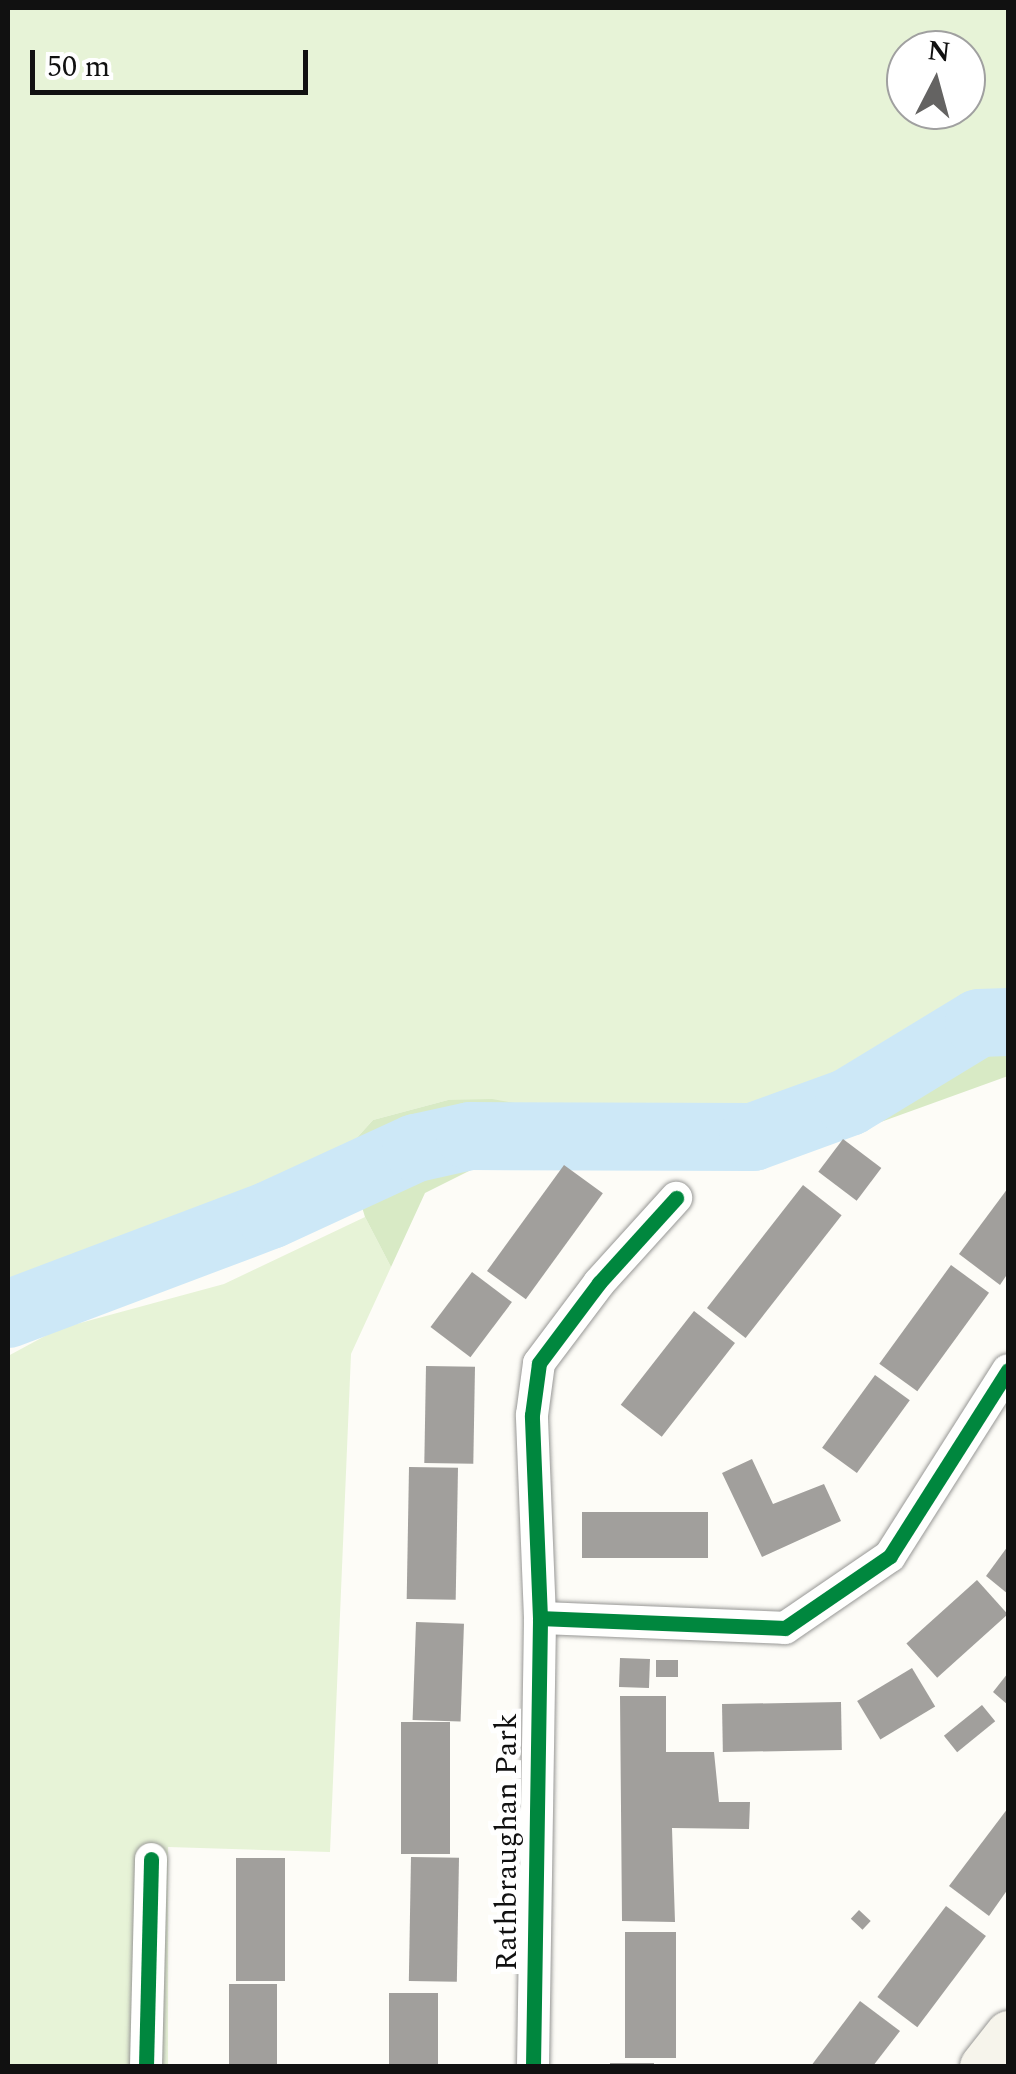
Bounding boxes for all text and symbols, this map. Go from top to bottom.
text: N [925,29,953,74]
scale bar [35,30,312,92]
north arrow [886,30,986,130]
text: 50 m [47,44,110,90]
street label: Rathbraughan Park [489,1713,525,1971]

